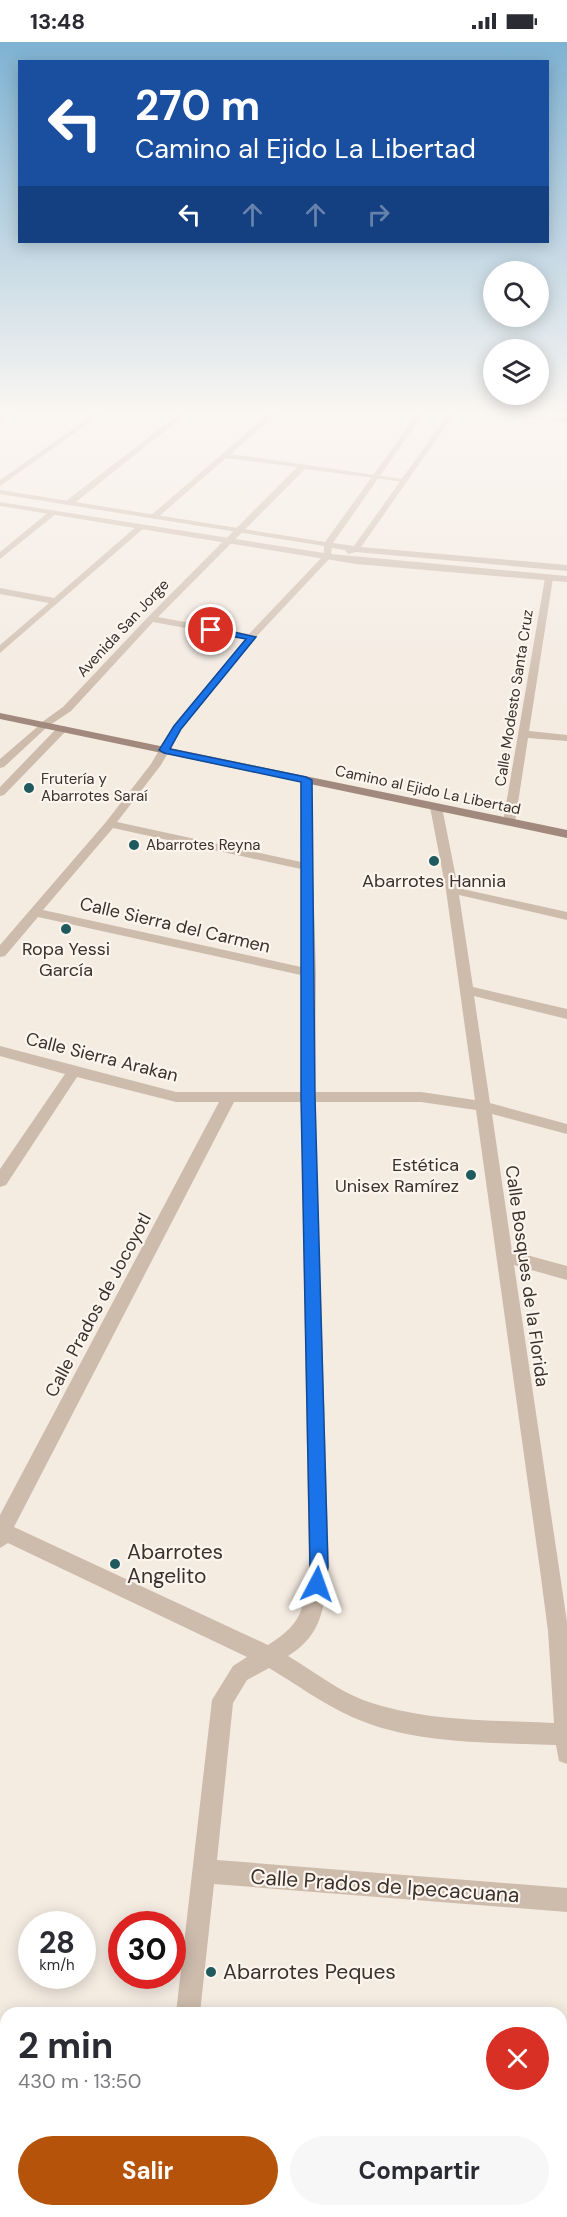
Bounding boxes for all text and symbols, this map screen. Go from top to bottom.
text: 13:48 [30,7,85,36]
text: 270 m [135,78,260,133]
icon: left [36,84,114,162]
text: Camino al Ejido La Libertad [135,131,476,166]
icon: left [173,198,206,231]
icon: ahead [236,198,269,231]
icon: ahead [299,198,332,231]
icon: right [362,198,395,231]
map controls [483,261,549,405]
button: search [483,261,549,327]
button: layers [483,339,549,405]
street label: Avenida San Jorge [72,575,174,681]
pin [185,604,236,655]
street label: Calle Modesto Santa Cruz [490,608,538,788]
icon: arrive [194,613,227,646]
street label: Camino al Ejido La Libertad [333,761,523,819]
place label: Frutería y Abarrotes Saraí [41,769,148,806]
marker: Frutería y Abarrotes Saraí [22,781,36,795]
place label: Abarrotes Reyna [146,835,260,855]
marker: Abarrotes Reyna [127,838,141,852]
marker: Abarrotes Hannia [427,854,441,868]
place label: Abarrotes Hannia [362,869,506,893]
street label: Calle Sierra del Carmen [77,891,273,959]
marker: Ropa Yessi García [59,922,73,936]
place label: Ropa Yessi García [22,937,110,982]
street label: Calle Sierra Arakan [23,1026,181,1088]
place label: Estética Unisex Ramírez [335,1153,459,1198]
street label: Calle Bosques de la Florida [500,1164,554,1388]
marker: Estética Unisex Ramírez [464,1168,478,1182]
street label: Calle Prados de Jocoyotl [39,1209,157,1401]
place label: Abarrotes Angelito [127,1538,223,1590]
position arrow [285,1552,349,1616]
marker: Abarrotes Angelito [108,1557,122,1571]
street label: Calle Prados de Ipecacuana [250,1863,520,1909]
speed limit sign: 30 [108,1911,186,1989]
text: 28 [39,1923,75,1962]
text: km/h [39,1955,75,1975]
place label: Abarrotes Peques [223,1958,396,1986]
marker: Abarrotes Peques [204,1965,218,1979]
text: 2 min [18,2022,113,2069]
button: close [486,2027,549,2090]
text: 430 m · 13:50 [18,2068,141,2094]
button: Salir [18,2136,278,2205]
button: Compartir [290,2136,549,2205]

